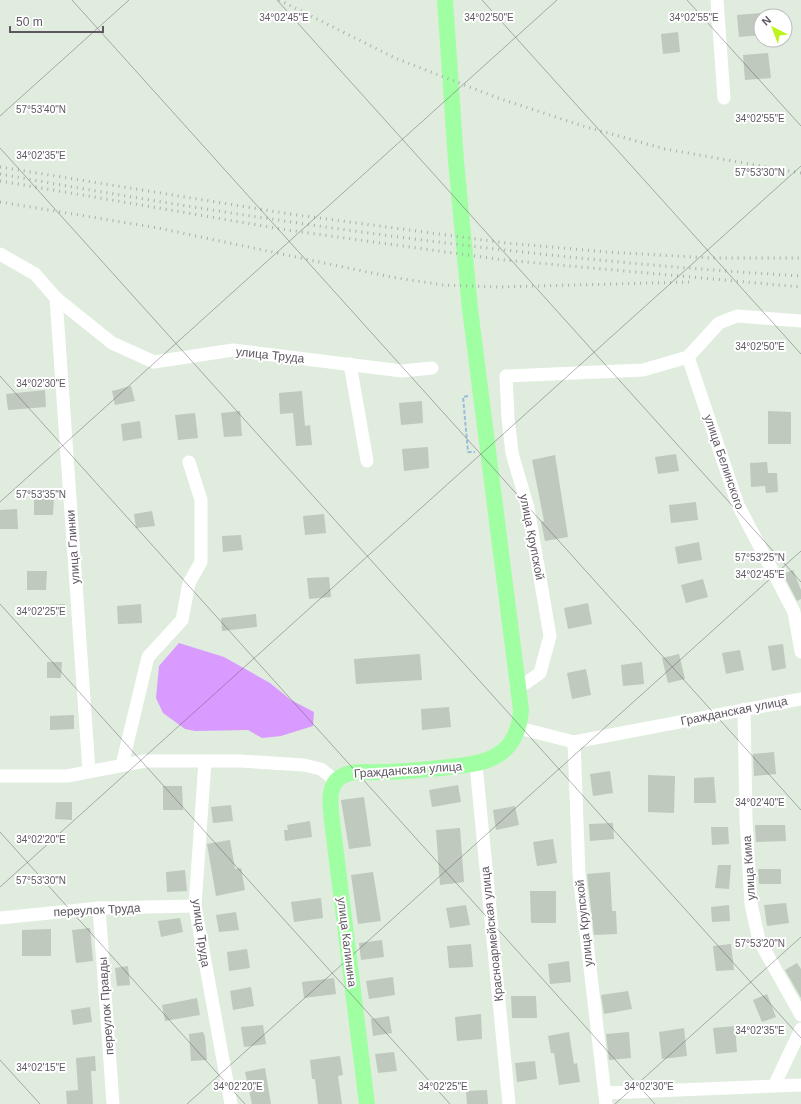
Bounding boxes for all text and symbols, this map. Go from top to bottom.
scale bar [10,8,103,34]
north arrow [753,8,793,48]
text: 34°02'45"E [259,12,309,23]
text: 34°02'50"E [464,12,514,23]
text: 34°02'55"E [669,12,719,23]
text: N [759,13,773,28]
text: 50 m [16,15,43,29]
text: 57°53'40"N [16,104,66,115]
text: 34°02'55"E [735,113,785,124]
text: 34°02'35"E [16,150,66,161]
text: 57°53'30"N [735,167,785,178]
text: 34°02'50"E [735,341,785,352]
street label: улица Труда [235,344,305,366]
text: 34°02'30"E [16,378,66,389]
street label: улица Белинского [701,413,747,512]
text: 57°53'35"N [16,489,66,500]
street label: улица Крупской [517,493,547,581]
street label: улица Глинки [63,509,83,585]
text: 57°53'25"N [735,552,785,563]
text: 34°02'45"E [735,569,785,580]
text: 34°02'25"E [16,606,66,617]
street label: Гражданская улица [679,694,789,728]
street label: Гражданская улица [353,759,463,781]
text: 34°02'40"E [735,797,785,808]
text: 34°02'20"E [16,834,66,845]
street label: улица Кима [740,835,758,901]
street label: Красноармейская улица [478,866,506,1002]
text: 57°53'30"N [16,875,66,886]
street label: улица Крупской [572,879,596,967]
street label: улица Калинина [335,896,359,988]
street label: улица Труда [189,898,213,968]
street label: переулок Труда [53,901,141,919]
text: 57°53'20"N [735,938,785,949]
street label: переулок Правды [96,956,116,1056]
text: 34°02'35"E [735,1025,785,1036]
text: 34°02'15"E [16,1062,66,1073]
text: 34°02'20"E [213,1081,263,1092]
text: 34°02'25"E [418,1081,468,1092]
text: 34°02'30"E [624,1081,674,1092]

